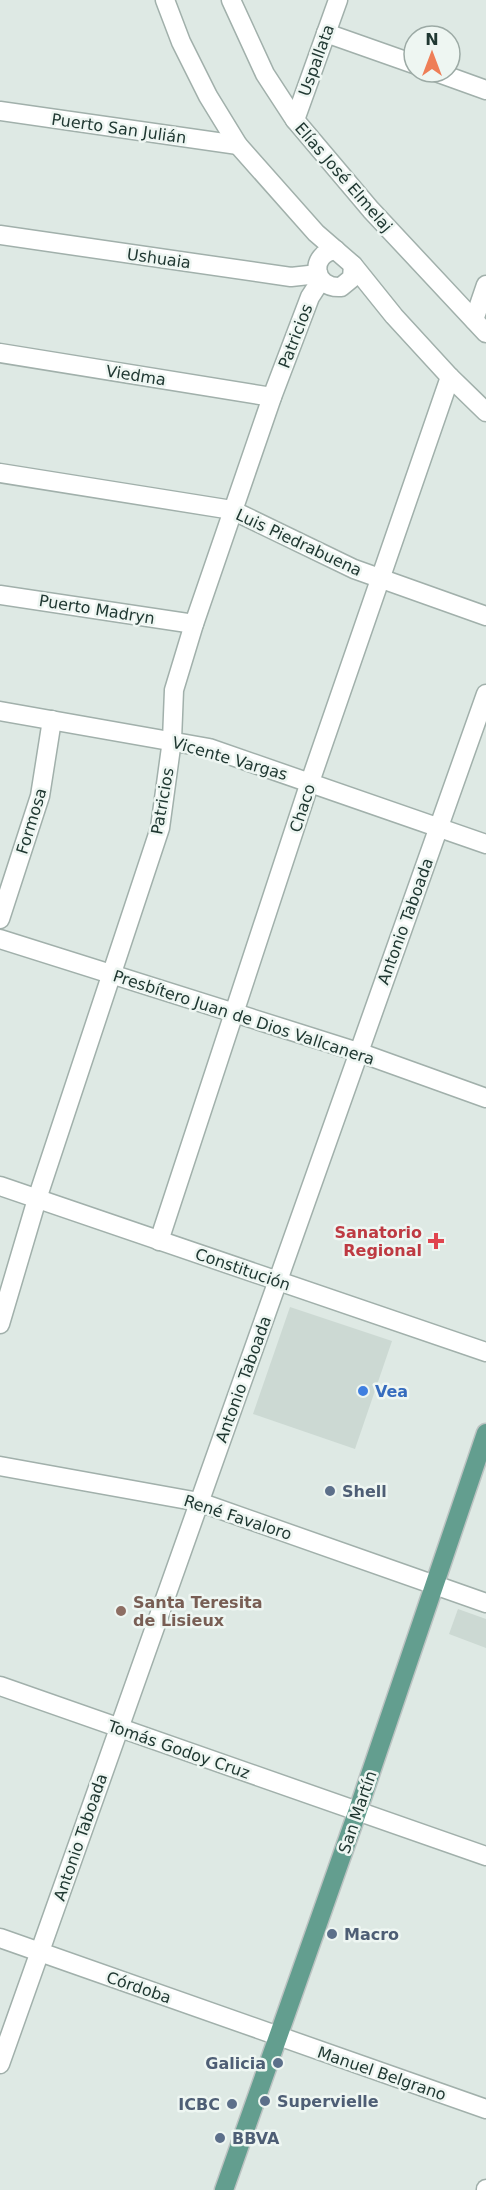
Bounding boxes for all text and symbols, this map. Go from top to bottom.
street label: Uspallata [295,22,338,99]
north arrow [402,24,462,84]
text: N [425,30,439,49]
street label: Puerto San Julián [50,110,188,147]
street label: Elías José Elmelaj [291,119,396,236]
street label: Ushuaia [126,245,192,272]
street label: Patricios [275,301,316,371]
street label: Viedma [105,361,167,390]
street label: Luis Piedrabuena [233,505,365,580]
street label: Puerto Madryn [38,591,156,628]
street label: Vicente Vargas [170,733,290,784]
street label: Patricios [147,766,178,836]
street label: Chaco [286,782,319,835]
street label: Formosa [12,786,51,857]
street label: Antonio Taboada [374,855,437,987]
street label: Presbítero Juan de Dios Vallcanera [111,966,377,1069]
place label: Sanatorio Regional [334,1223,422,1260]
marker: Sanatorio Regional [427,1232,445,1250]
street label: Constitución [193,1244,293,1295]
street label: Antonio Taboada [212,1313,275,1445]
place label: Vea [375,1382,408,1401]
marker: Vea [356,1384,370,1398]
place label: Shell [342,1482,387,1501]
marker: Shell [323,1484,337,1498]
street label: René Favaloro [181,1491,294,1544]
place label: Santa Teresita de Lisieux [133,1593,263,1630]
marker: Santa Teresita de Lisieux [114,1604,128,1618]
street label: Tomás Godoy Cruz [105,1716,252,1783]
street label: San Martín [334,1768,380,1856]
street label: Antonio Taboada [50,1771,111,1903]
place label: Macro [344,1925,399,1944]
marker: Macro [325,1927,339,1941]
street label: Córdoba [104,1968,174,2007]
street label: Manuel Belgrano [315,2043,449,2104]
place label: Galicia [205,2054,266,2073]
marker: Galicia [271,2056,285,2070]
place label: Supervielle [277,2092,379,2111]
marker: Supervielle [258,2094,272,2108]
place label: ICBC [178,2095,220,2114]
marker: ICBC [225,2097,239,2111]
place label: BBVA [232,2129,280,2148]
marker: BBVA [213,2131,227,2145]

